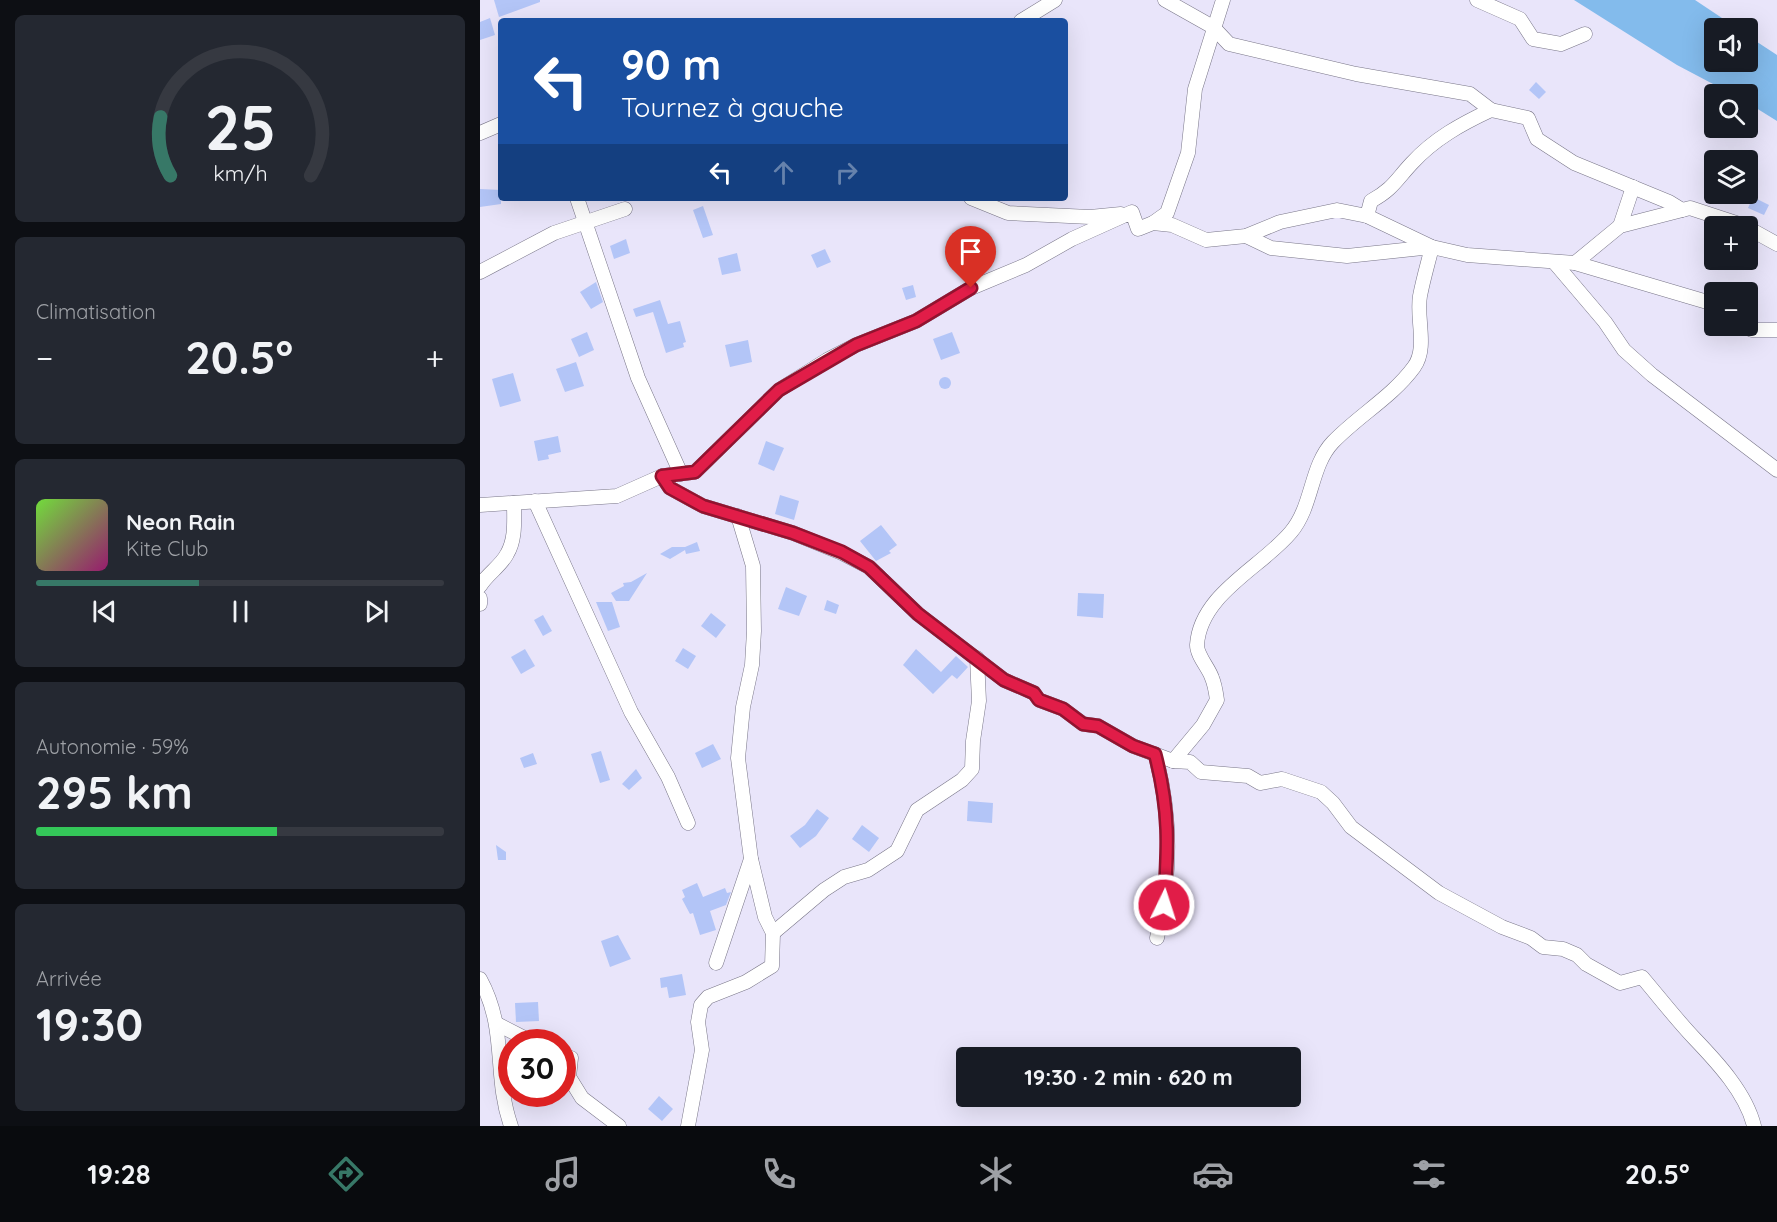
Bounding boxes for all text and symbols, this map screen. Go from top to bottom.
map controls [1704,18,1758,336]
button: sound [1704,18,1758,72]
text: 90 m [621,38,721,91]
icon: left [522,42,600,120]
button: search [1704,84,1758,138]
text: 25 [204,88,276,166]
text: Tournez à gauche [621,90,844,124]
button: layers [1704,150,1758,204]
icon: left [704,156,737,189]
icon: ahead [767,156,800,189]
icon: right [830,156,863,189]
text: km/h [213,160,267,186]
button: + [1704,216,1758,270]
pin [945,226,996,288]
icon: arrive [954,235,987,268]
button: − [1704,282,1758,336]
text: Climatisation [36,299,156,324]
text: 20.5° [185,329,293,385]
text: − [36,337,53,378]
text: + [425,337,444,378]
text: Neon Rain [126,508,235,536]
text: Kite Club [126,536,208,561]
icon: previous [88,595,121,628]
icon: pause [224,595,257,628]
icon: next [360,595,393,628]
text: Autonomie · 59% [36,734,189,759]
text: 295 km [36,764,193,820]
position arrow [1132,873,1196,937]
text: Arrivée [36,966,102,991]
text: 19:30 [36,996,143,1052]
speed limit sign: 30 [498,1029,576,1107]
text: 19:30 · 2 min · 620 m [1024,1063,1233,1091]
icon: directions [325,1153,367,1195]
icon: music [542,1153,584,1195]
icon: phone [758,1153,800,1195]
icon: climate [975,1153,1017,1195]
icon: car [1192,1153,1234,1195]
icon: filters [1408,1153,1450,1195]
text: 19:28 [87,1157,151,1191]
text: 20.5° [1625,1157,1690,1191]

